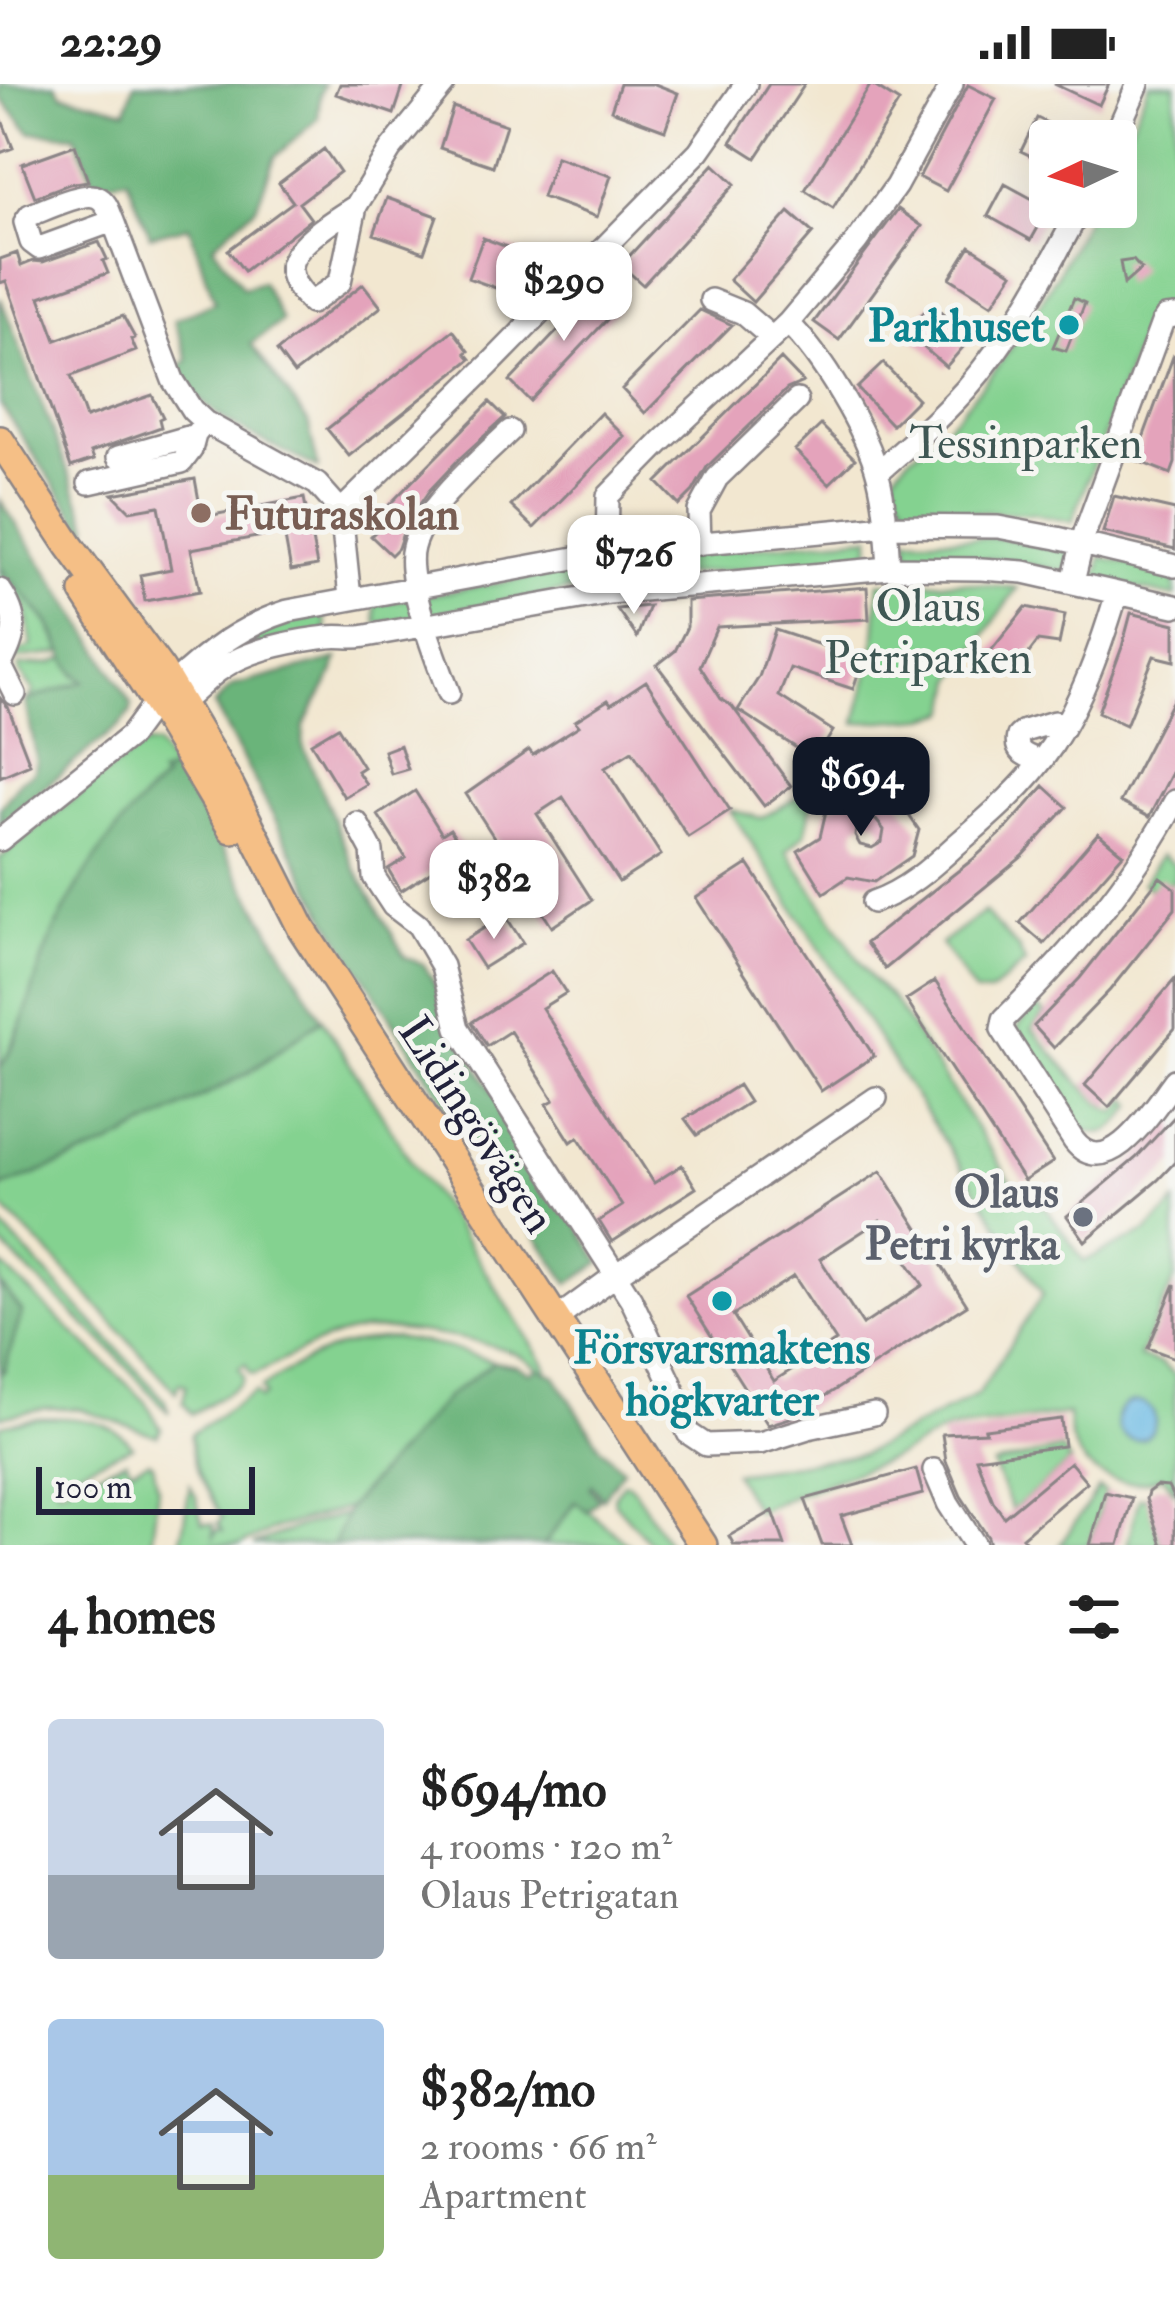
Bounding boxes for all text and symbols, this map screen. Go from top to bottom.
text: 22:29 [60,14,163,70]
north arrow [1029,120,1137,228]
map controls [1029,120,1137,228]
pin: $290 [493,242,635,344]
text: $290 [523,256,605,305]
place label: Parkhuset [868,299,1045,355]
marker: Parkhuset [1056,312,1082,338]
park label: Tessinparken [909,416,1143,472]
place label: Futuraskolan [225,487,460,543]
marker: Futuraskolan [188,500,214,526]
pin: $726 [563,515,705,617]
text: $726 [594,529,674,578]
park label: Olaus Petriparken [824,579,1032,687]
pin: $694 [790,737,932,839]
text: $694 [820,751,902,800]
pin: $382 [423,840,565,942]
text: $382 [456,854,532,903]
street label: Lidingövägen [386,1006,567,1244]
place label: Olaus Petri kyrka [865,1165,1060,1273]
marker: Olaus Petri kyrka [1070,1204,1096,1230]
marker: Försvarsmaktens högkvarter [709,1288,735,1314]
place label: Försvarsmaktens högkvarter [573,1321,871,1429]
scale bar [36,1461,255,1514]
text: 100 m [54,1467,132,1508]
icon: filters [1061,1584,1127,1650]
text: 4 homes [48,1585,216,1649]
text: $694/mo [420,1758,606,1822]
icon: home [144,1767,288,1911]
text: 4 rooms · 120 m² [420,1822,672,1871]
text: Olaus Petrigatan [420,1871,679,1920]
text: $382/mo [420,2058,595,2122]
icon: home [144,2067,288,2211]
text: 2 rooms · 66 m² [420,2122,656,2171]
text: Apartment [420,2171,587,2220]

